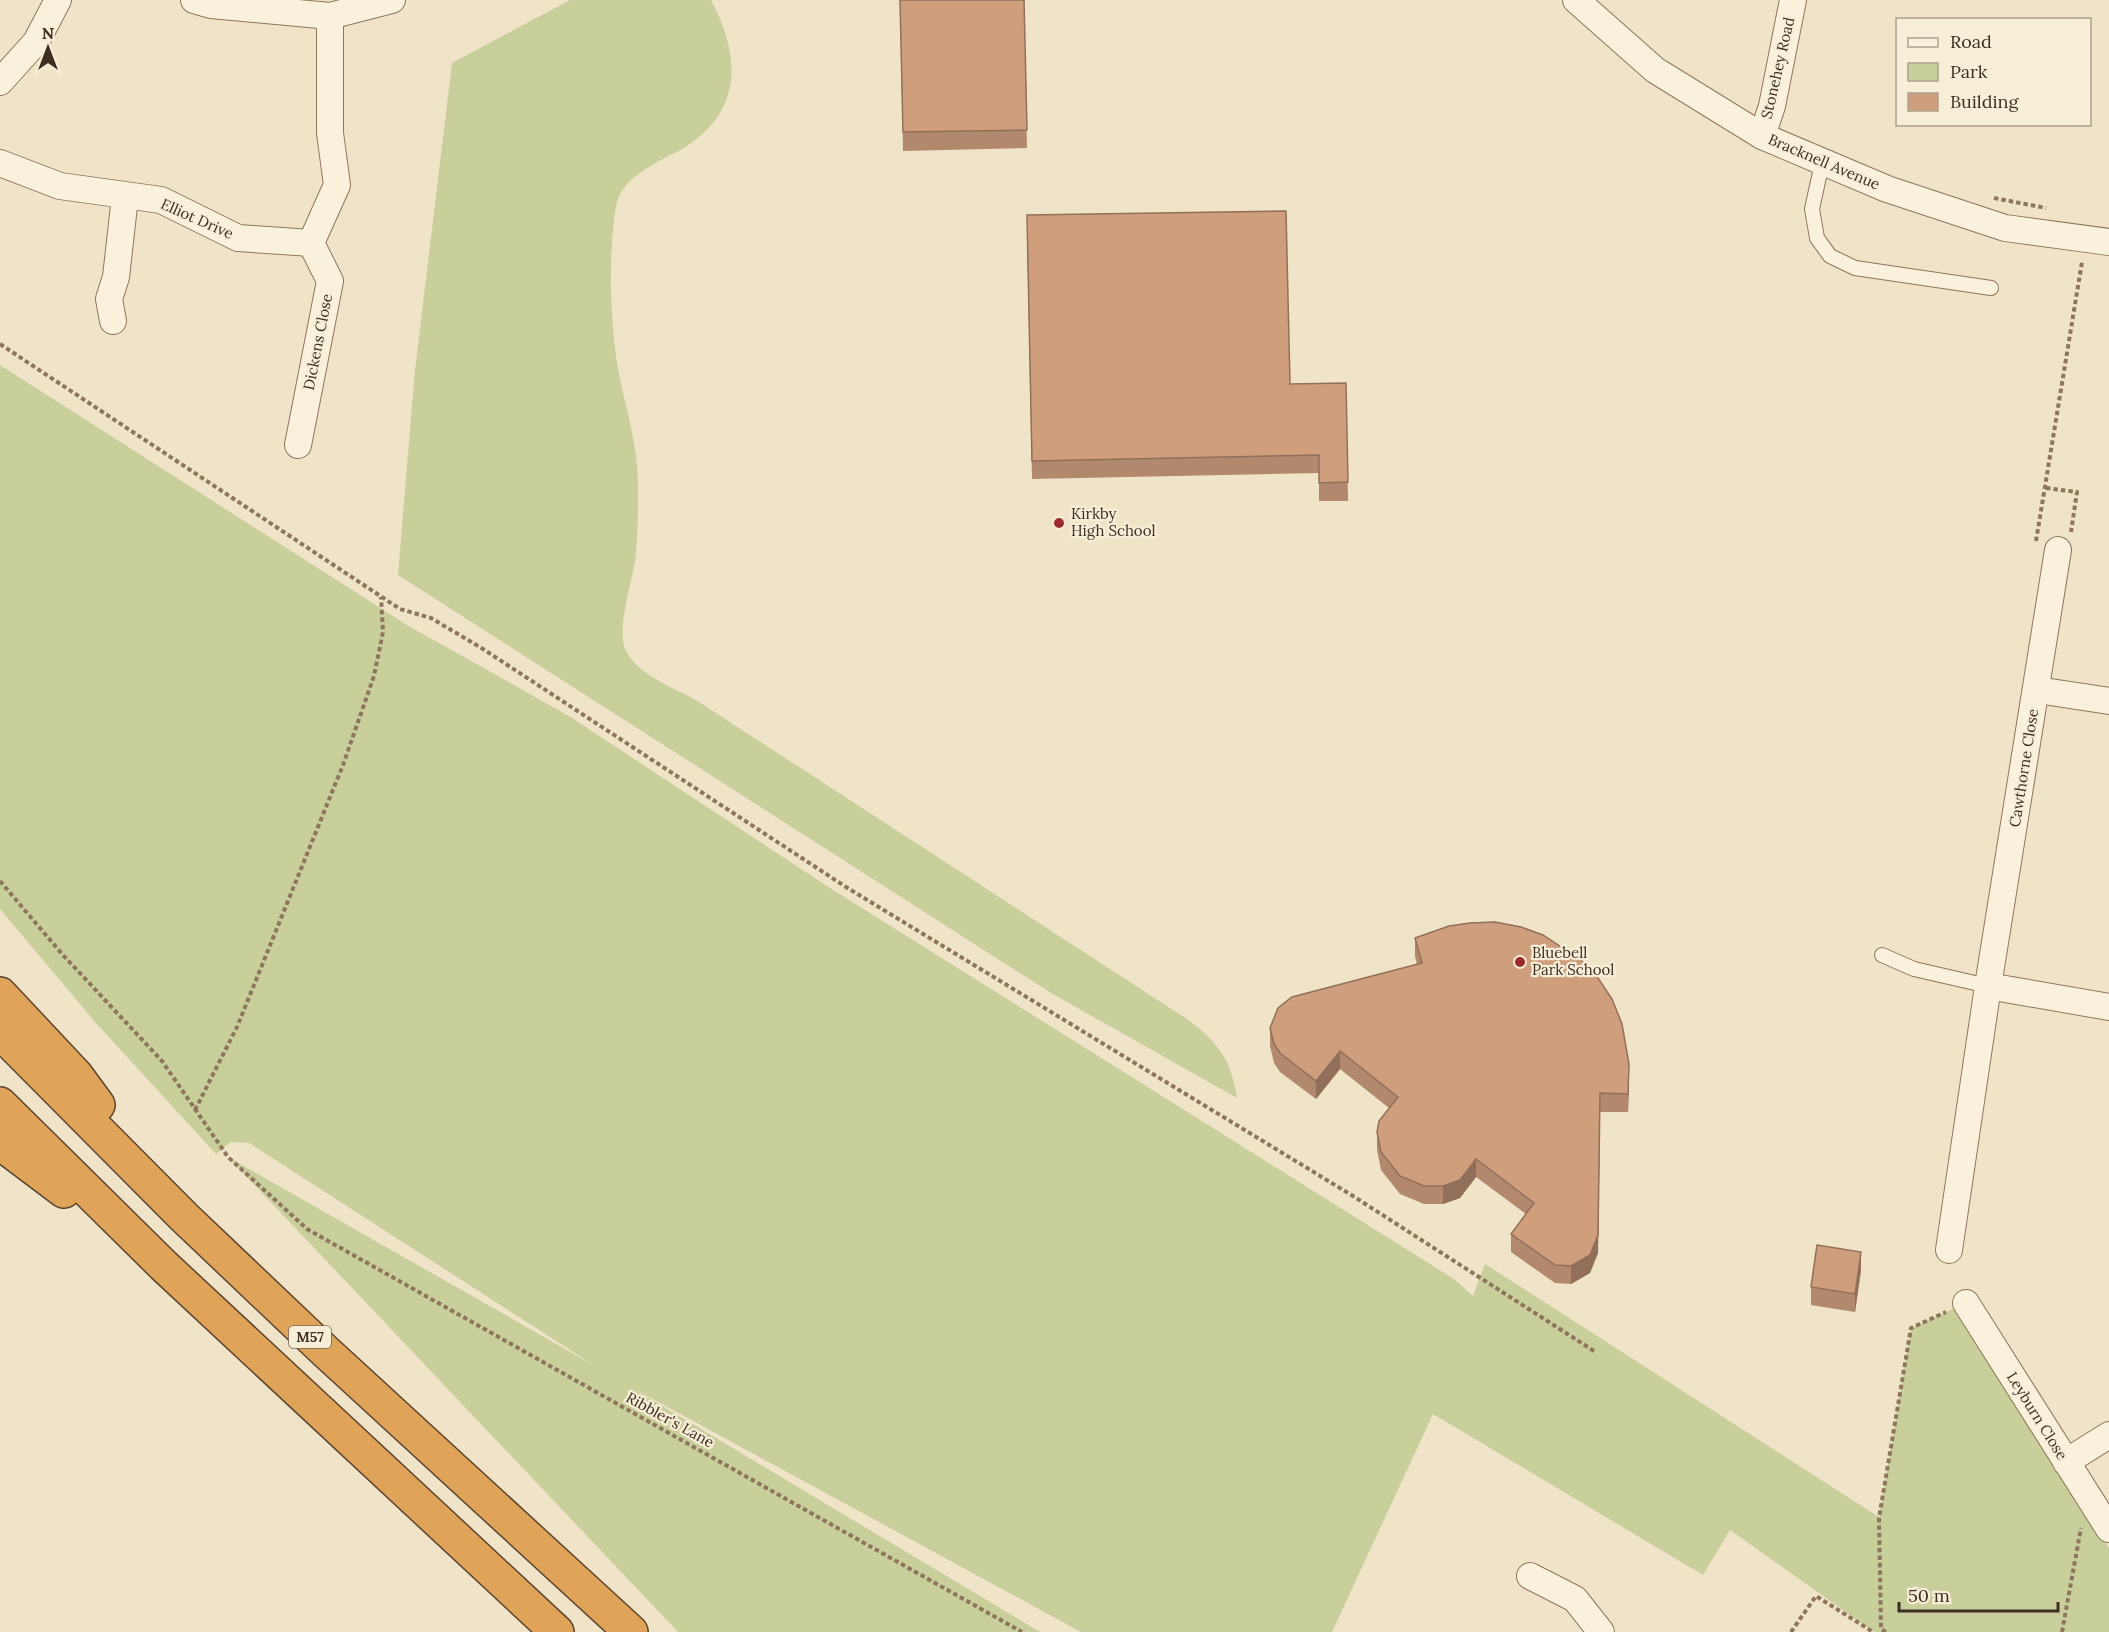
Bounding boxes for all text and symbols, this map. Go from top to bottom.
street label: Stonehey Road [1757,15,1798,121]
north arrow [18,18,78,78]
legend [1896,18,2091,126]
text: N [42,23,54,43]
text: Road [1950,30,1992,53]
text: Park [1950,60,1988,83]
text: Building [1950,90,2020,113]
street label: Bracknell Avenue [1765,129,1883,194]
street label: Elliot Drive [158,194,237,243]
street label: Dickens Close [299,292,336,392]
place label: Kirkby High School [1071,504,1156,540]
marker: Kirkby High School [1052,516,1066,530]
street label: Cawthorne Close [2005,707,2042,829]
place label: Bluebell Park School [1532,943,1614,979]
marker: Bluebell Park School [1513,955,1527,969]
road number: M57 [289,1326,331,1348]
street label: Leyburn Close [2003,1368,2072,1463]
street label: Ribbler's Lane [623,1388,718,1452]
scale bar [1899,1575,2058,1613]
text: 50 m [1908,1584,1950,1607]

